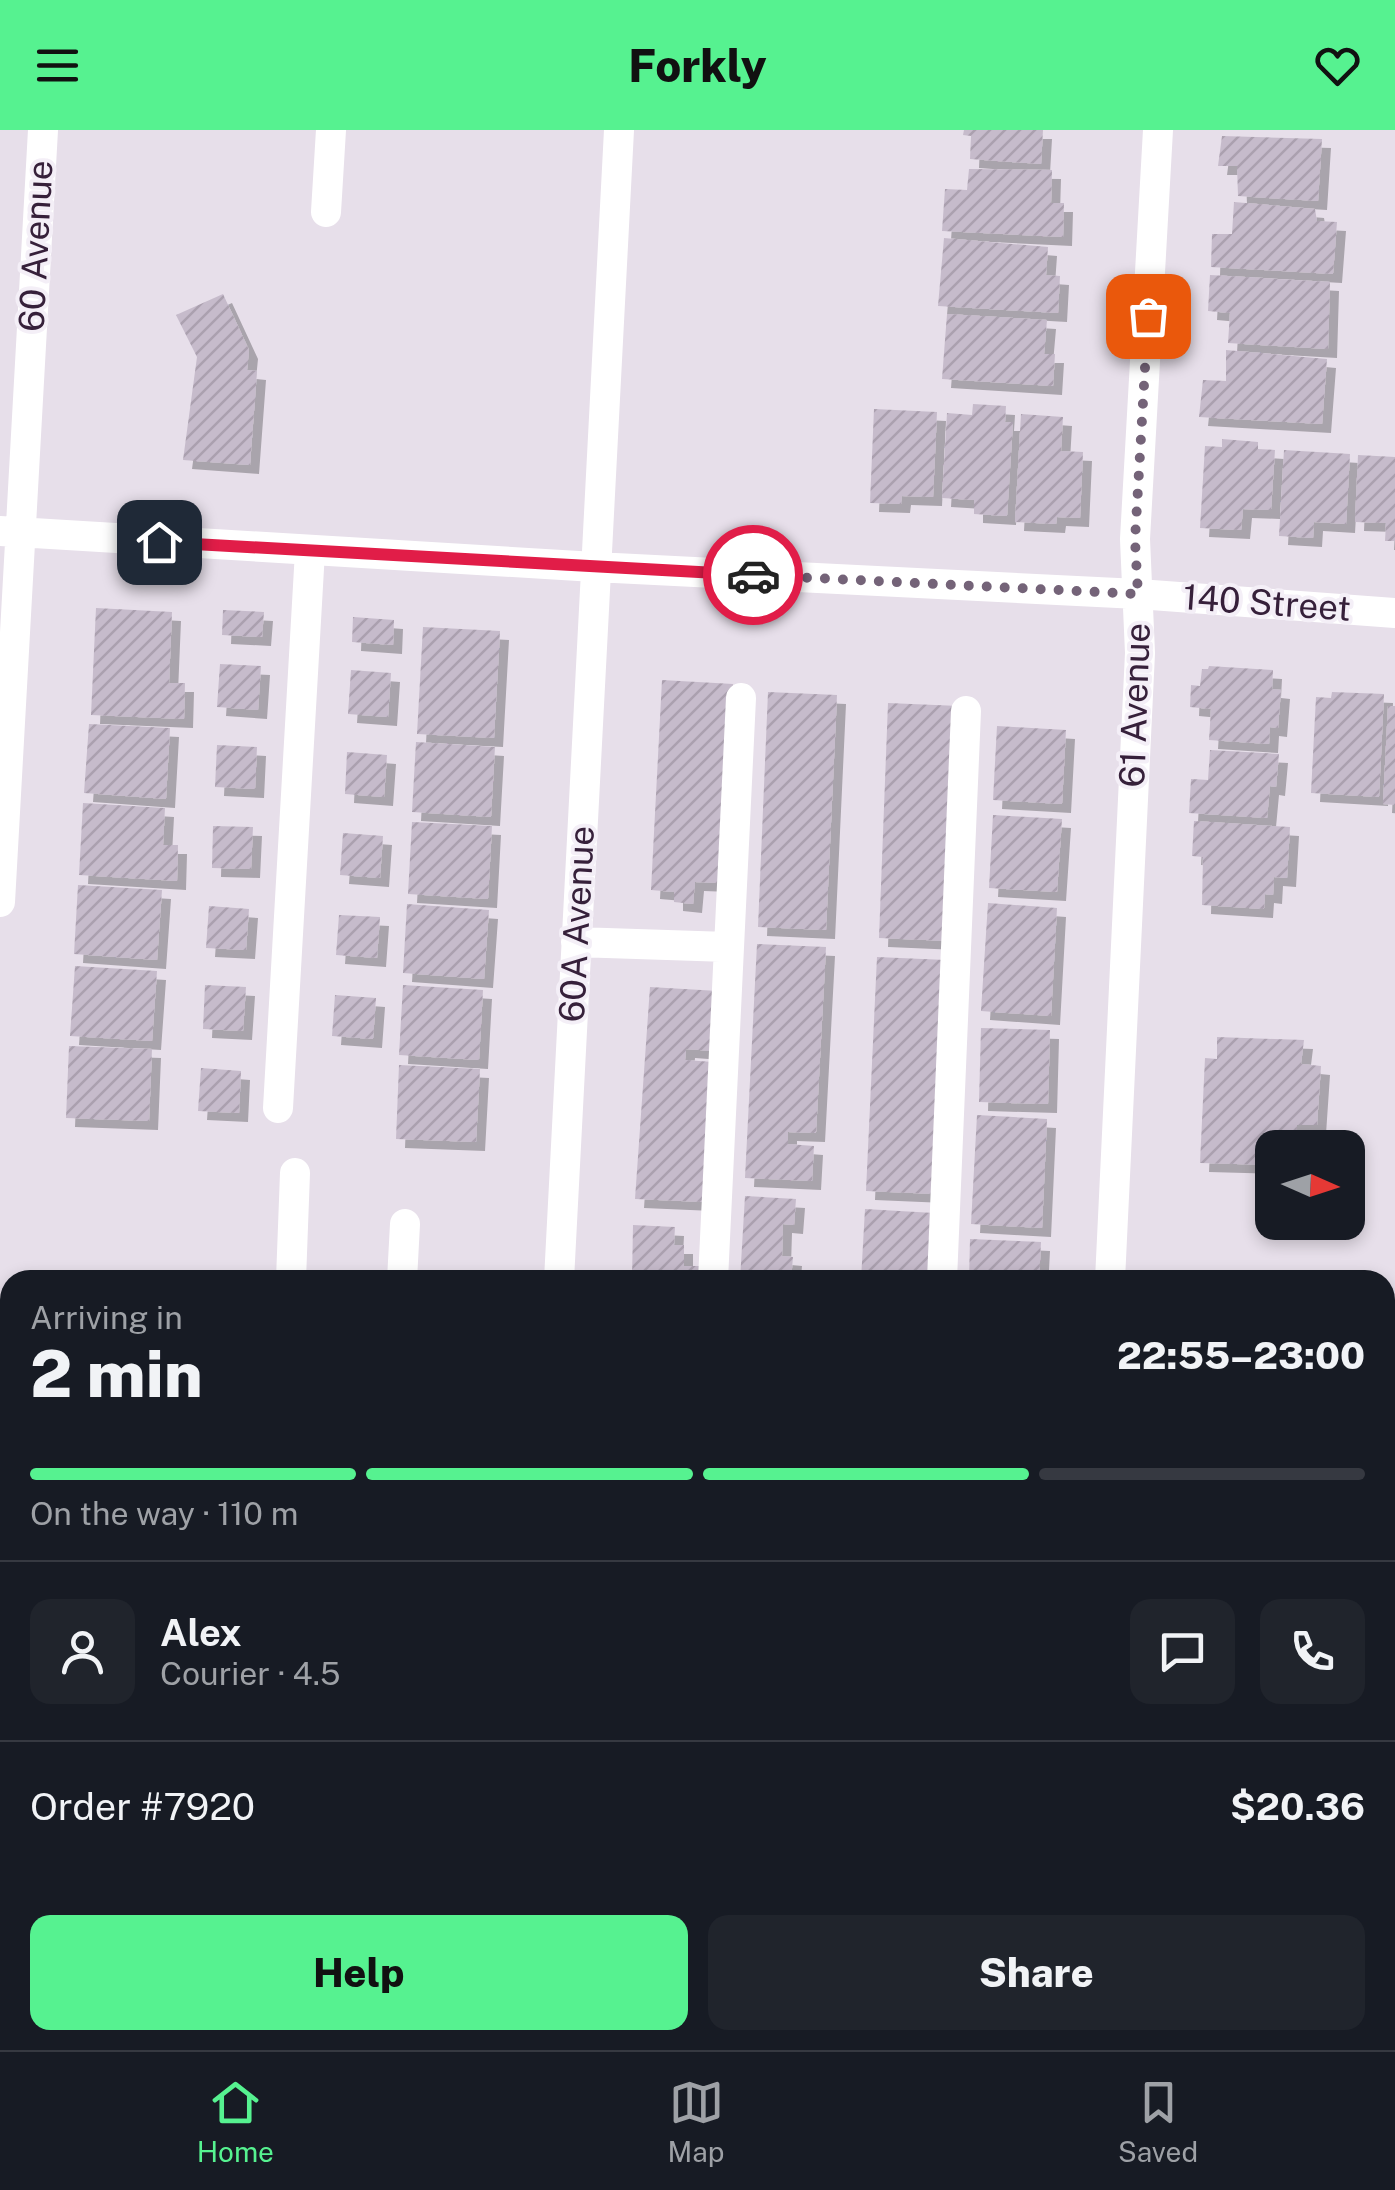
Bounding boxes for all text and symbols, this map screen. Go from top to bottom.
icon: menu [30,38,85,93]
icon: heart [1310,38,1365,93]
text: Forkly [628,39,767,92]
street label: 60 Avenue [11,159,60,333]
pin [1106,274,1191,359]
icon: bag [1121,289,1176,344]
pin [117,500,202,585]
icon: home [132,515,187,570]
courier [703,525,803,625]
icon: car [726,548,781,603]
street label: 140 Street [1182,576,1352,629]
street label: 61 Avenue [1111,622,1158,788]
street label: 60A Avenue [551,825,602,1023]
north arrow [1255,1130,1365,1240]
map controls [1255,1130,1365,1240]
text: Arriving in [30,1299,183,1336]
text: 22:55–23:00 [1117,1333,1365,1378]
text: 2 min [30,1335,203,1412]
text: On the way · 110 m [30,1495,298,1532]
button: person [30,1599,135,1704]
button: chat [1130,1599,1235,1704]
button: phone [1260,1599,1365,1704]
text: Alex [160,1610,242,1655]
text: Courier · 4.5 [160,1655,340,1692]
text: Order #7920 [30,1784,255,1829]
text: $20.36 [1230,1784,1365,1829]
button: Help [30,1915,688,2030]
button: Share [708,1915,1365,2030]
tab: Home [197,2075,274,2168]
tab: Map [668,2075,724,2168]
tab: Saved [1118,2075,1198,2168]

